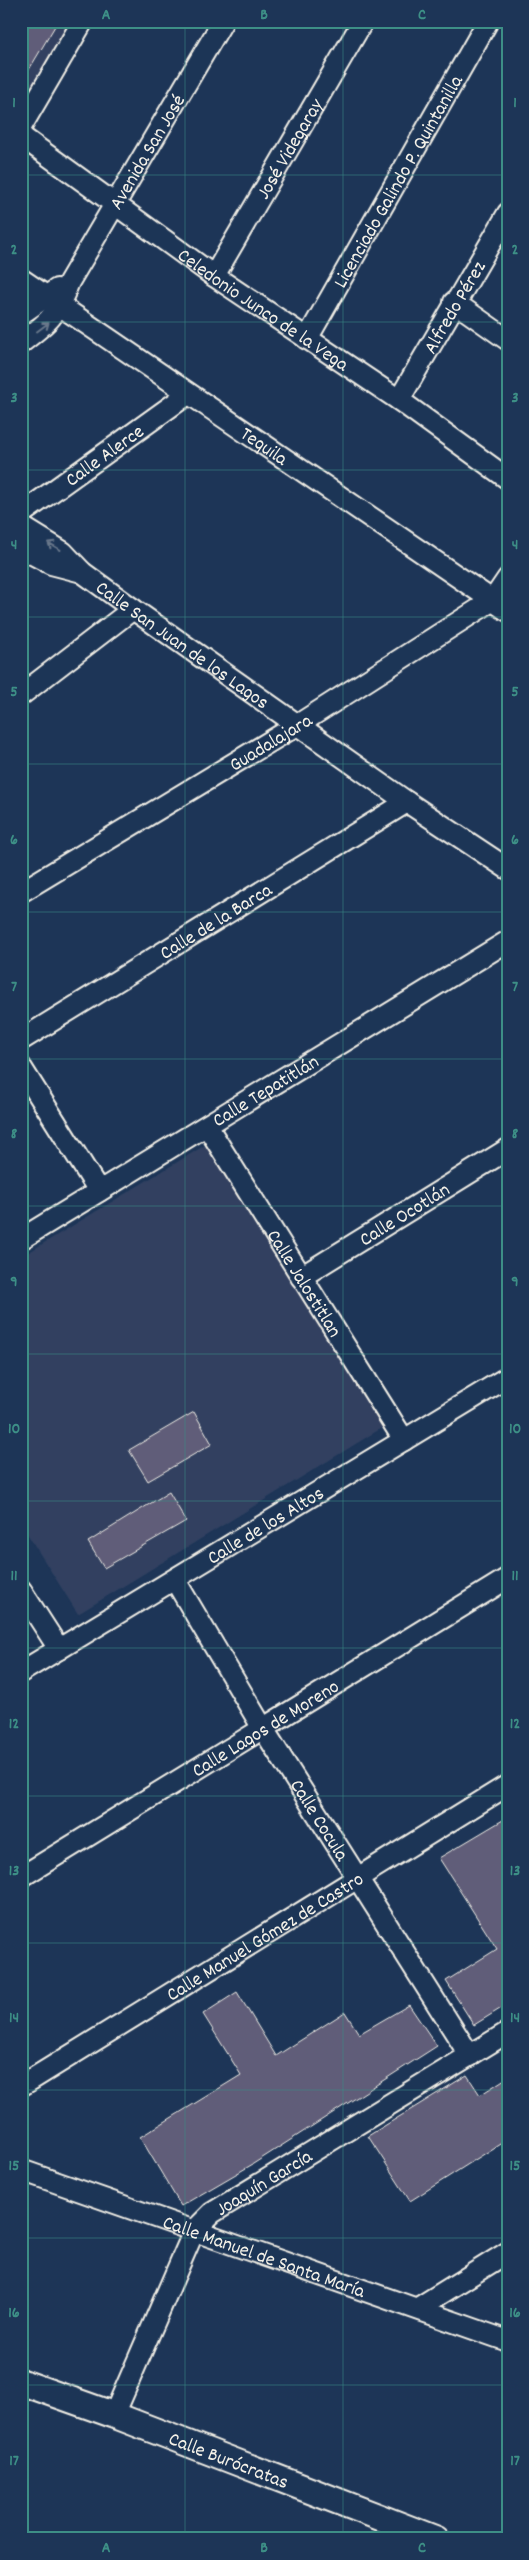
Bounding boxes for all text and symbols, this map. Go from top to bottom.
text: A [102,4,111,27]
text: B [260,4,268,27]
text: C [418,4,426,27]
street label: Licenciado Galindo P. Quintanilla [328,70,472,294]
street label: Avenida San José [104,90,194,216]
text: 1 [12,92,16,115]
text: 1 [513,92,517,115]
street label: José Videgaray [251,93,332,205]
text: 2 [11,239,18,262]
text: 2 [512,239,519,262]
street label: Celedonio Junco de la Vega [171,243,354,380]
street label: Alfredo Pérez [418,256,494,360]
one-way arrow [36,321,49,332]
text: 3 [10,387,18,410]
text: 3 [511,387,519,410]
street label: Calle Alerce [60,419,151,495]
street label: Tequila [234,421,293,474]
text: 4 [11,534,17,557]
text: 4 [512,534,518,557]
one-way arrow [47,541,61,551]
street label: Calle San Juan de los Lagos [89,575,274,718]
text: 5 [10,681,18,704]
text: 5 [511,681,519,704]
street label: Guadalajara [225,708,319,780]
text: 6 [10,829,18,852]
text: 6 [511,829,519,852]
street label: Calle de la Barca [155,877,279,968]
text: 7 [11,976,17,999]
text: 7 [512,976,518,999]
street label: Calle Tepatitlán [208,1049,325,1136]
text: 8 [11,1123,18,1146]
text: 8 [512,1123,519,1146]
street label: Calle Ocotlán [355,1177,456,1255]
street label: Calle Jalostitlan [258,1225,347,1344]
text: 9 [10,1271,18,1294]
text: 9 [511,1271,519,1294]
text: 10 [8,1418,20,1441]
text: 10 [509,1418,521,1441]
street label: Calle de los Altos [203,1481,330,1573]
text: 11 [10,1565,18,1588]
text: 11 [511,1565,519,1588]
street label: Calle Lagos de Moreno [187,1674,345,1786]
text: 12 [9,1713,19,1736]
text: 12 [510,1713,520,1736]
street label: Calle Cocula [281,1775,355,1868]
text: 13 [9,1860,19,1883]
text: 13 [510,1860,520,1883]
street label: Calle Manuel Gómez de Castro [162,1866,370,2010]
text: 14 [9,2007,19,2030]
text: 14 [510,2007,520,2030]
street label: Joaquín García [211,2144,319,2225]
text: 15 [9,2155,19,2178]
text: 15 [510,2155,520,2178]
street label: Calle Manuel de Santa María [158,2210,369,2307]
text: 16 [8,2302,20,2325]
text: 16 [509,2302,521,2325]
street label: Calle Burócratas [164,2426,292,2498]
text: 17 [9,2450,19,2473]
text: 17 [510,2450,520,2473]
text: A [102,2537,111,2560]
text: B [260,2537,268,2560]
text: C [418,2537,426,2560]

